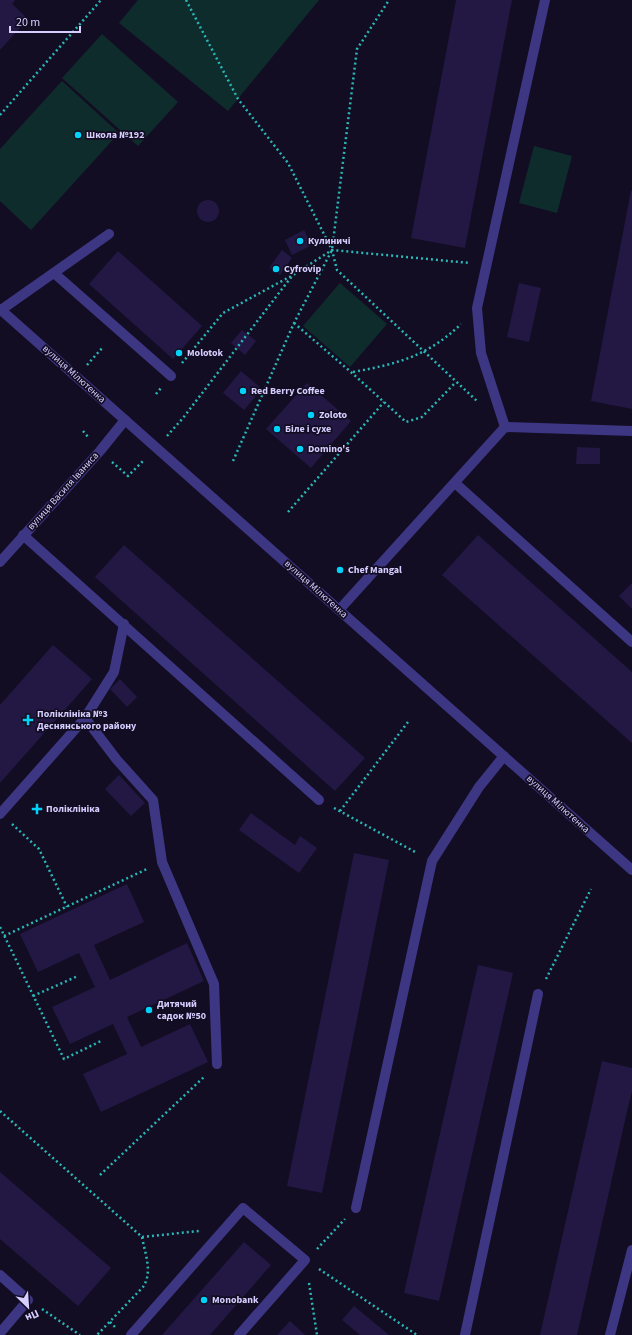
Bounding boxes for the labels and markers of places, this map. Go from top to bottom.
place label: Школа №192 [86,128,144,142]
marker: Школа №192 [73,130,83,140]
place label: Кулиничі [308,234,351,248]
marker: Кулиничі [295,236,305,246]
place label: Cyfrovip [284,262,322,276]
marker: Cyfrovip [271,264,281,274]
place label: Molotok [187,346,224,360]
marker: Molotok [174,348,184,358]
place label: Red Berry Coffee [251,384,325,398]
marker: Red Berry Coffee [238,386,248,396]
place label: Zoloto [319,408,348,422]
marker: Zoloto [306,410,316,420]
place label: Біле і сухе [285,422,331,436]
marker: Біле і сухе [272,424,282,434]
place label: Domino's [308,442,350,456]
marker: Domino's [295,444,305,454]
place label: Chef Mangal [348,563,402,577]
marker: Chef Mangal [335,565,345,575]
place label: Поліклініка №3 Деснянського району [37,707,137,733]
marker: Поліклініка №3 Деснянського району [22,714,34,726]
place label: Поліклініка [46,802,100,816]
marker: Поліклініка [31,803,43,815]
place label: Дитячий садок №50 [157,997,206,1023]
marker: Дитячий садок №50 [144,1005,154,1015]
place label: Monobank [212,1293,259,1307]
marker: Monobank [199,1295,209,1305]

